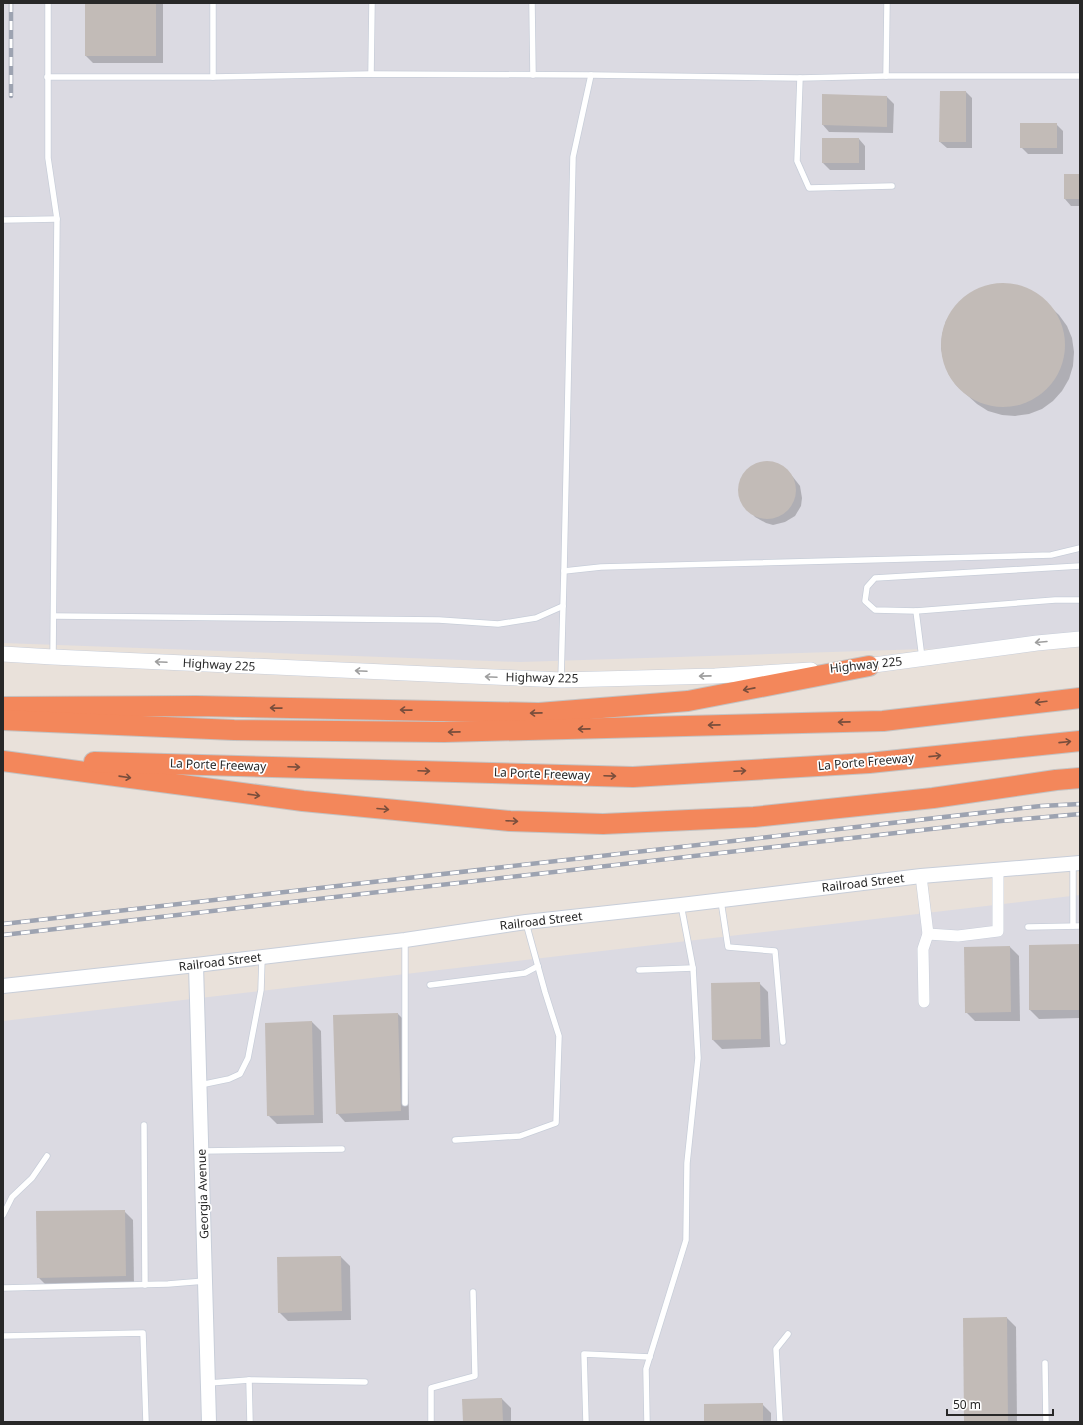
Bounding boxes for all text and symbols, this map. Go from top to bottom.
one-way arrow [1035,639,1048,646]
street label: Highway 225 [829,652,903,677]
street label: Highway 225 [182,654,256,675]
one-way arrow [155,658,168,666]
one-way arrow [355,667,368,675]
street label: Highway 225 [505,668,579,687]
one-way arrow [699,672,712,680]
one-way arrow [485,673,498,680]
one-way arrow [743,685,756,693]
one-way arrow [1035,698,1048,706]
one-way arrow [270,704,283,711]
one-way arrow [400,706,413,714]
one-way arrow [530,709,543,717]
one-way arrow [838,718,851,726]
one-way arrow [708,721,721,729]
one-way arrow [578,725,591,732]
one-way arrow [448,728,461,736]
one-way arrow [1058,739,1071,746]
street label: La Porte Freeway [817,749,916,774]
one-way arrow [928,752,941,760]
street label: La Porte Freeway [170,754,267,775]
one-way arrow [287,763,300,771]
street label: La Porte Freeway [494,763,591,784]
one-way arrow [417,767,430,775]
one-way arrow [733,767,746,774]
one-way arrow [118,773,131,781]
one-way arrow [603,773,616,780]
one-way arrow [247,791,260,798]
one-way arrow [376,805,389,812]
one-way arrow [505,817,518,824]
street label: Railroad Street [821,869,906,896]
street label: Railroad Street [499,907,584,934]
street label: Railroad Street [178,948,263,975]
street label: Georgia Avenue [192,1148,213,1239]
scale bar [947,1391,1053,1417]
text: 50 m [953,1396,981,1413]

